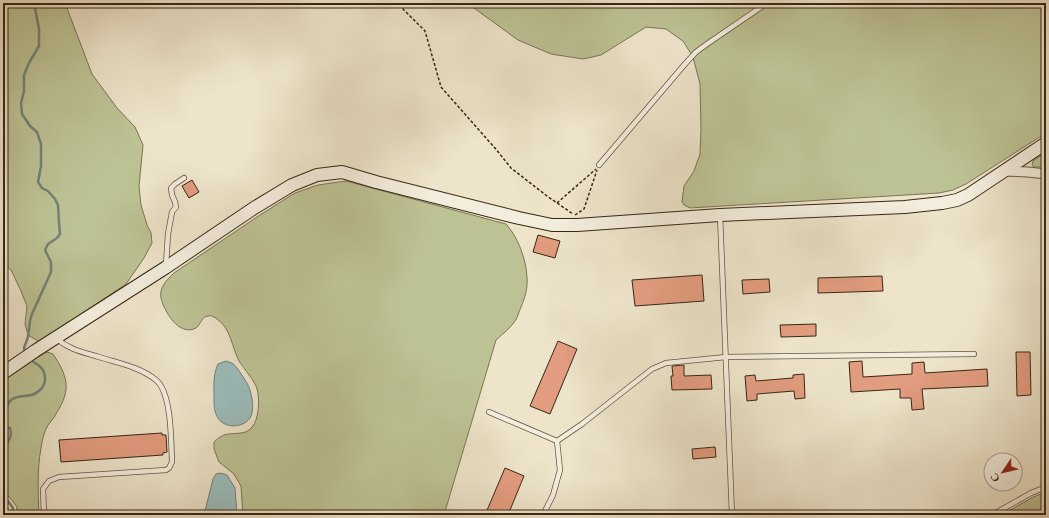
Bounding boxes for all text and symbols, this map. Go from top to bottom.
north arrow [983,452,1023,492]
text: С [987,470,1003,485]

